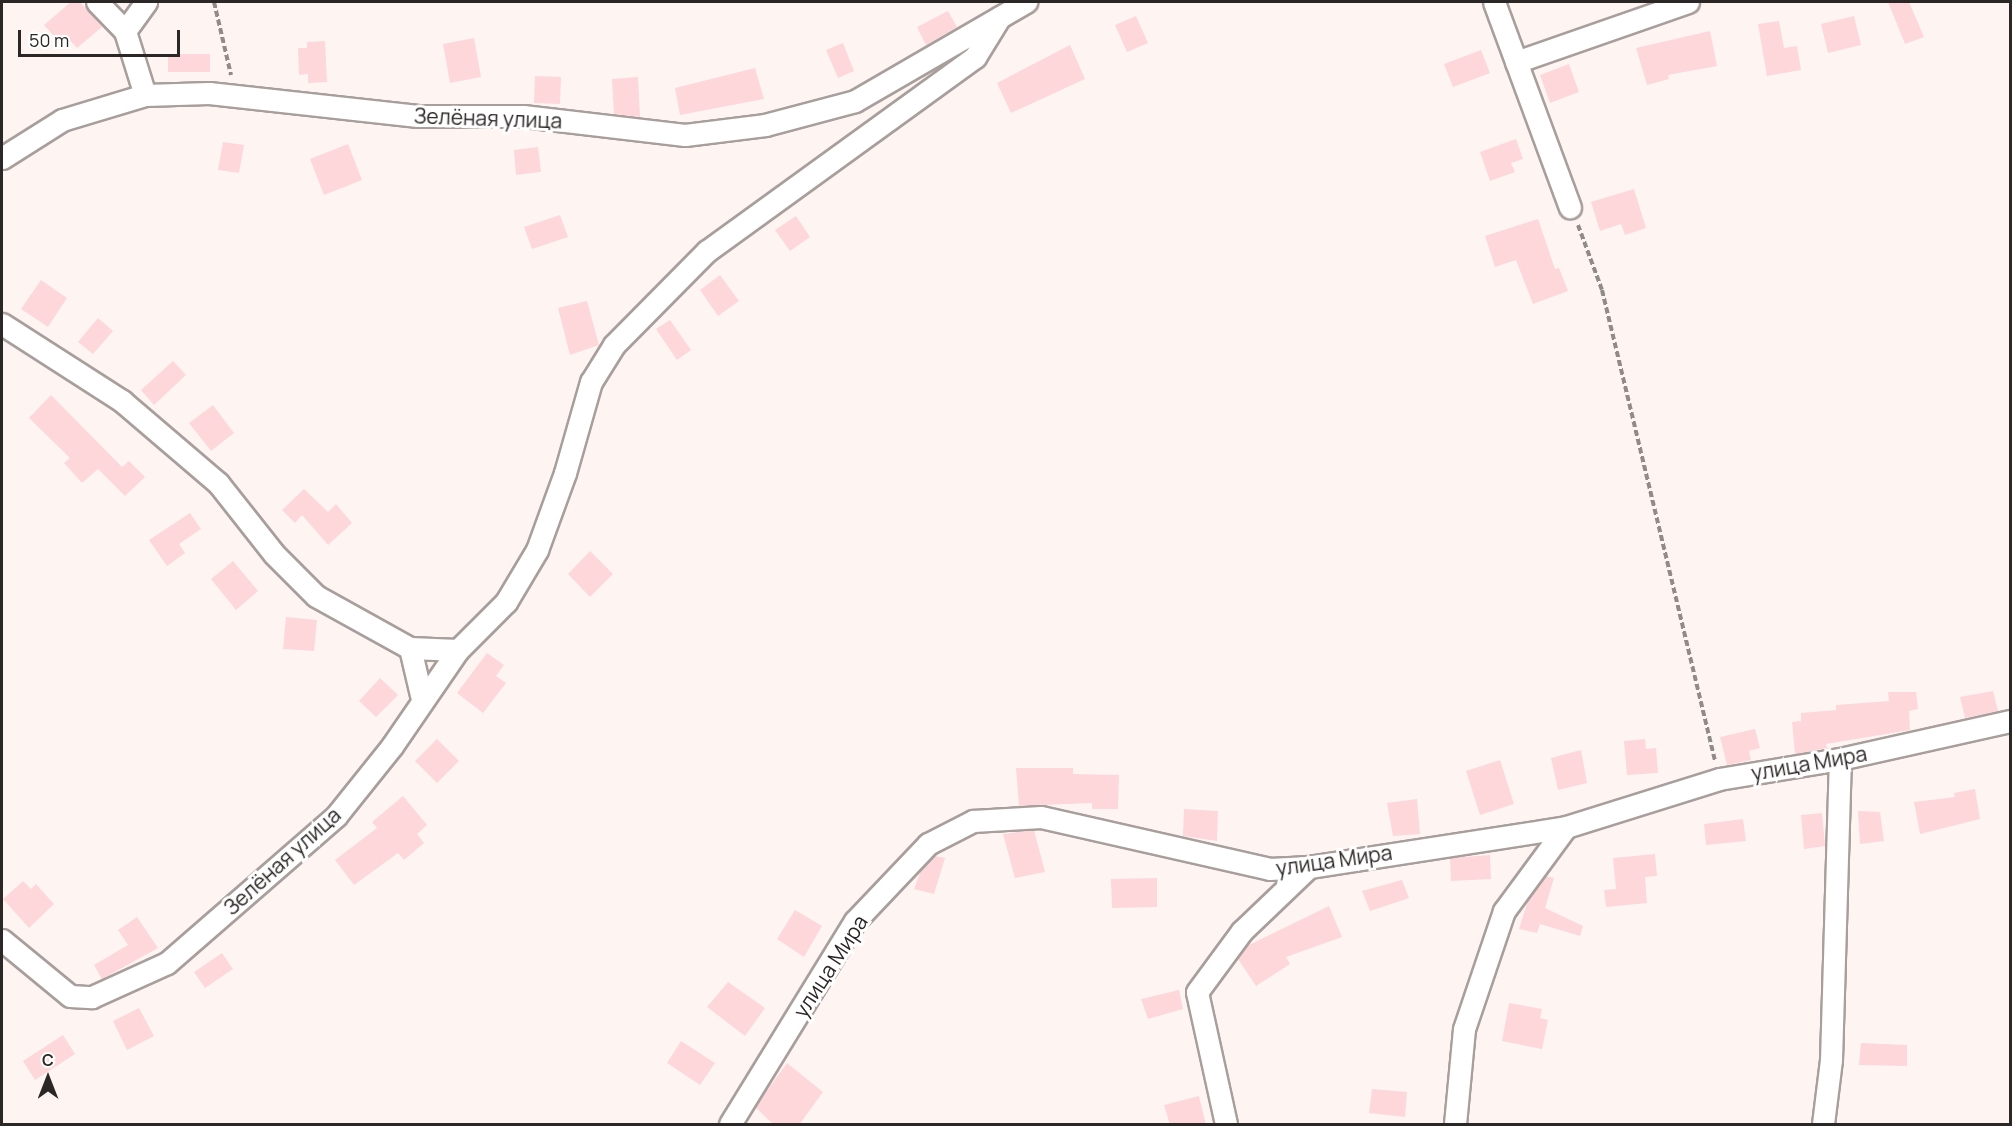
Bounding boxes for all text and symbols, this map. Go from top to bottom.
scale bar [21,18,183,56]
text: 50 m [29,28,69,52]
street label: Зелёная улица [413,103,563,133]
street label: улица Мира [1749,740,1869,786]
street label: Зелёная улица [218,802,346,920]
street label: улица Мира [1274,839,1394,881]
street label: улица Мира [788,910,872,1022]
north arrow [18,1048,78,1108]
text: С [42,1049,54,1071]

